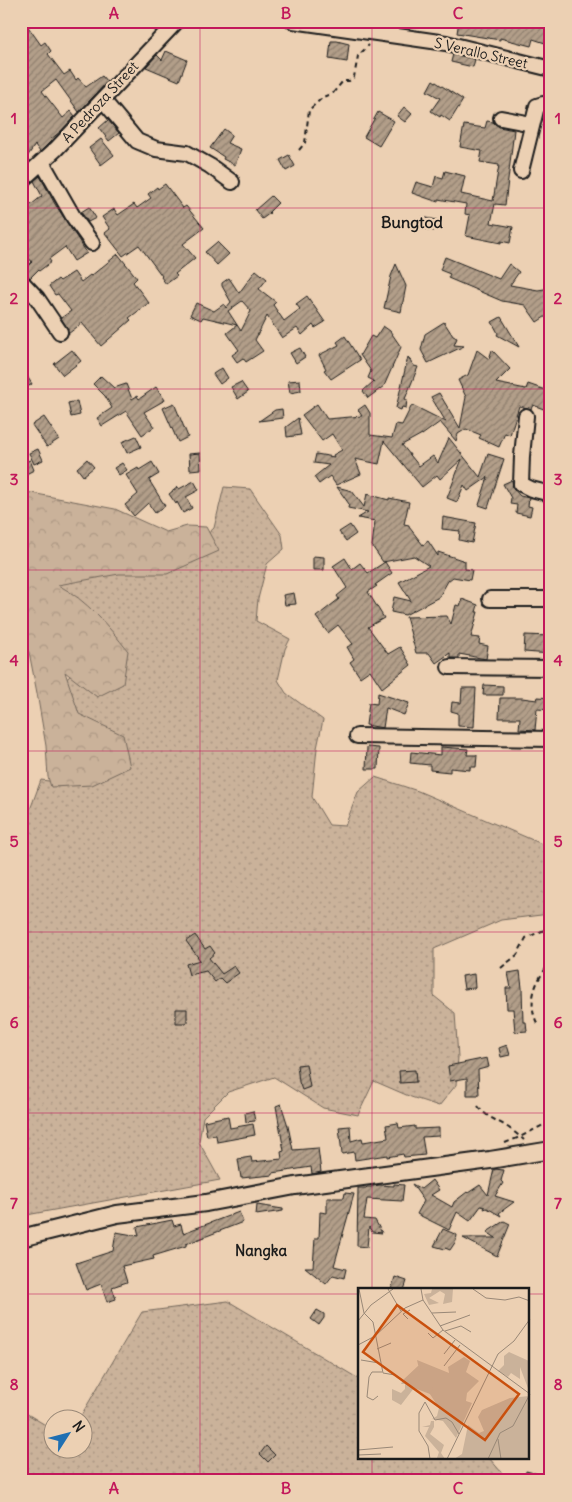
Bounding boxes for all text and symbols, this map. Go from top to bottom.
text: A [109,3,119,23]
text: B [281,3,292,23]
text: C [453,3,464,23]
street label: S Verallo Street [433,34,530,73]
street label: A Pedroza Street [58,57,142,146]
text: 1 [11,108,17,128]
text: 1 [555,108,561,128]
district label: Bungtod [381,212,443,233]
text: 2 [10,288,19,308]
text: 2 [554,288,563,308]
text: 3 [9,469,19,489]
text: 3 [553,469,563,489]
text: 4 [9,650,19,670]
text: 4 [553,650,563,670]
text: 5 [9,831,19,851]
text: 5 [553,831,563,851]
text: 6 [9,1012,19,1032]
text: 6 [553,1012,563,1032]
text: 7 [10,1193,18,1213]
text: 7 [554,1193,562,1213]
district label: Nangka [235,1241,287,1261]
inset map [358,1288,530,1460]
text: 8 [9,1374,19,1394]
text: 8 [553,1374,563,1394]
north arrow [42,1410,92,1460]
text: N [68,1417,89,1436]
text: A [109,1478,119,1498]
text: B [281,1478,292,1498]
text: C [453,1478,464,1498]

